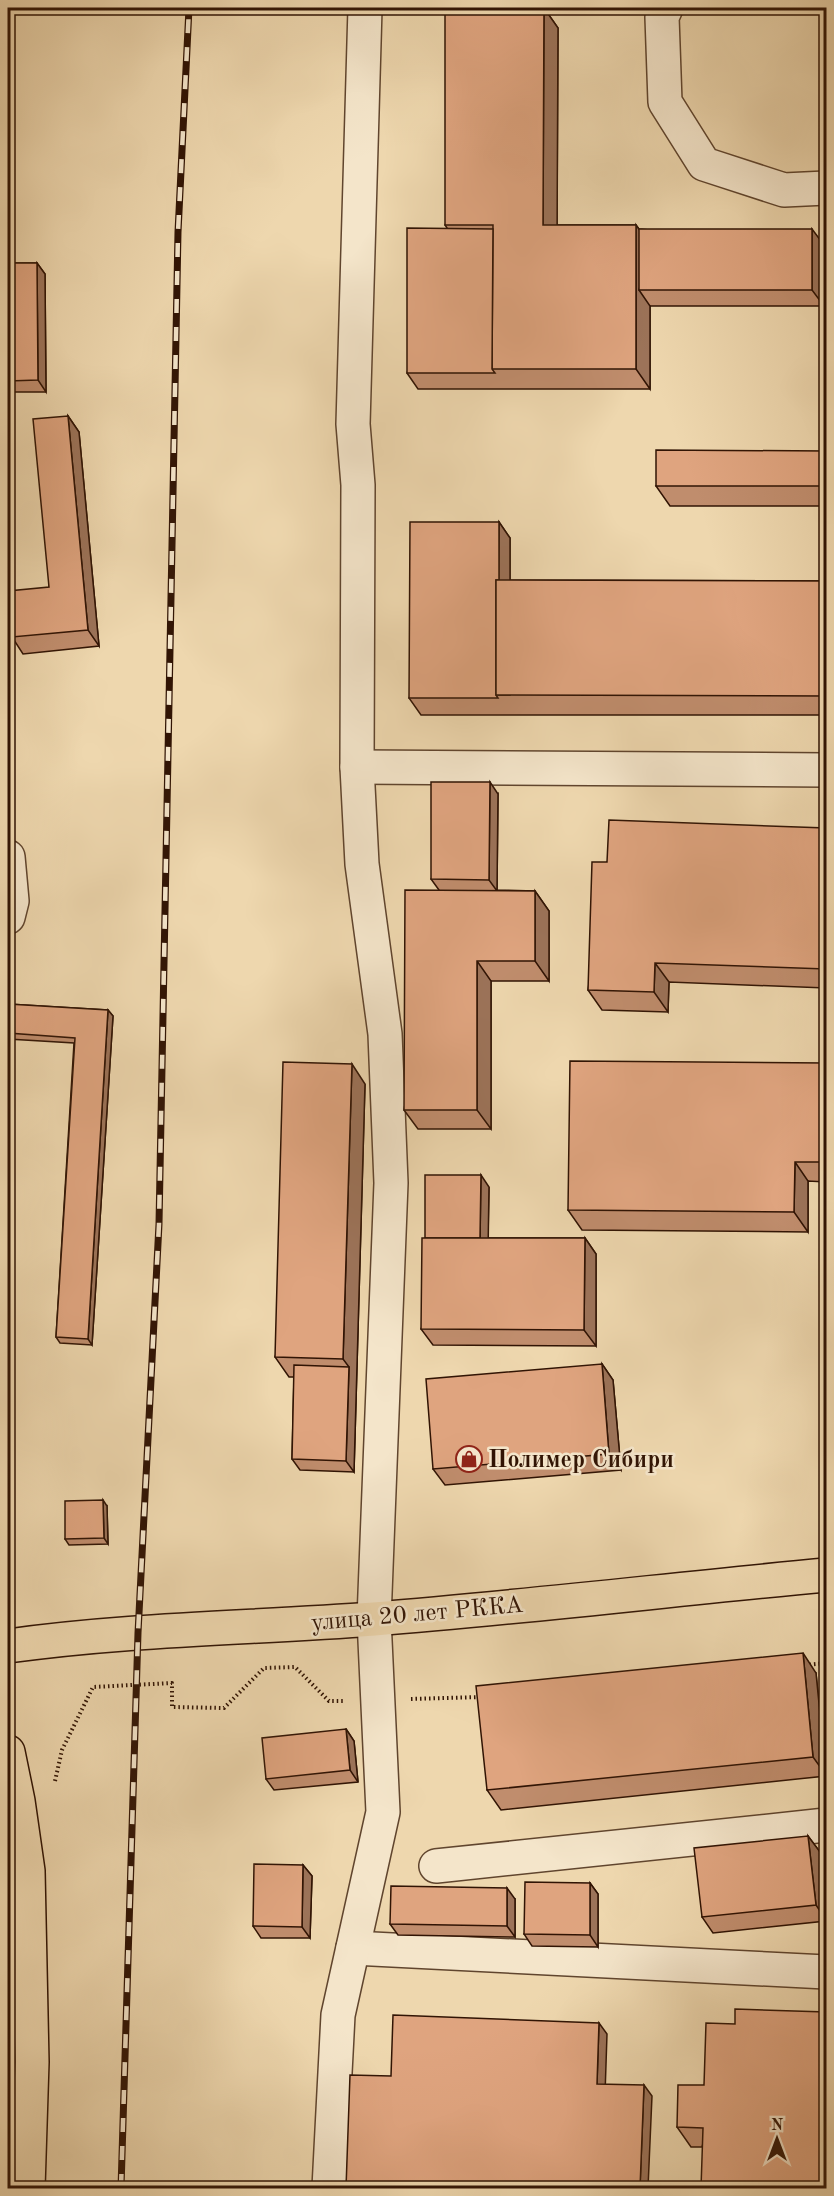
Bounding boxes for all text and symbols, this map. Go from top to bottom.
shop icon: Полимер Сибири [454,1444,484,1474]
place label: Полимер Сибири [488,1449,674,1473]
street label: улица 20 лет РККА [310,1594,524,1636]
north arrow [747,2109,807,2169]
text: N [771,2118,784,2134]

